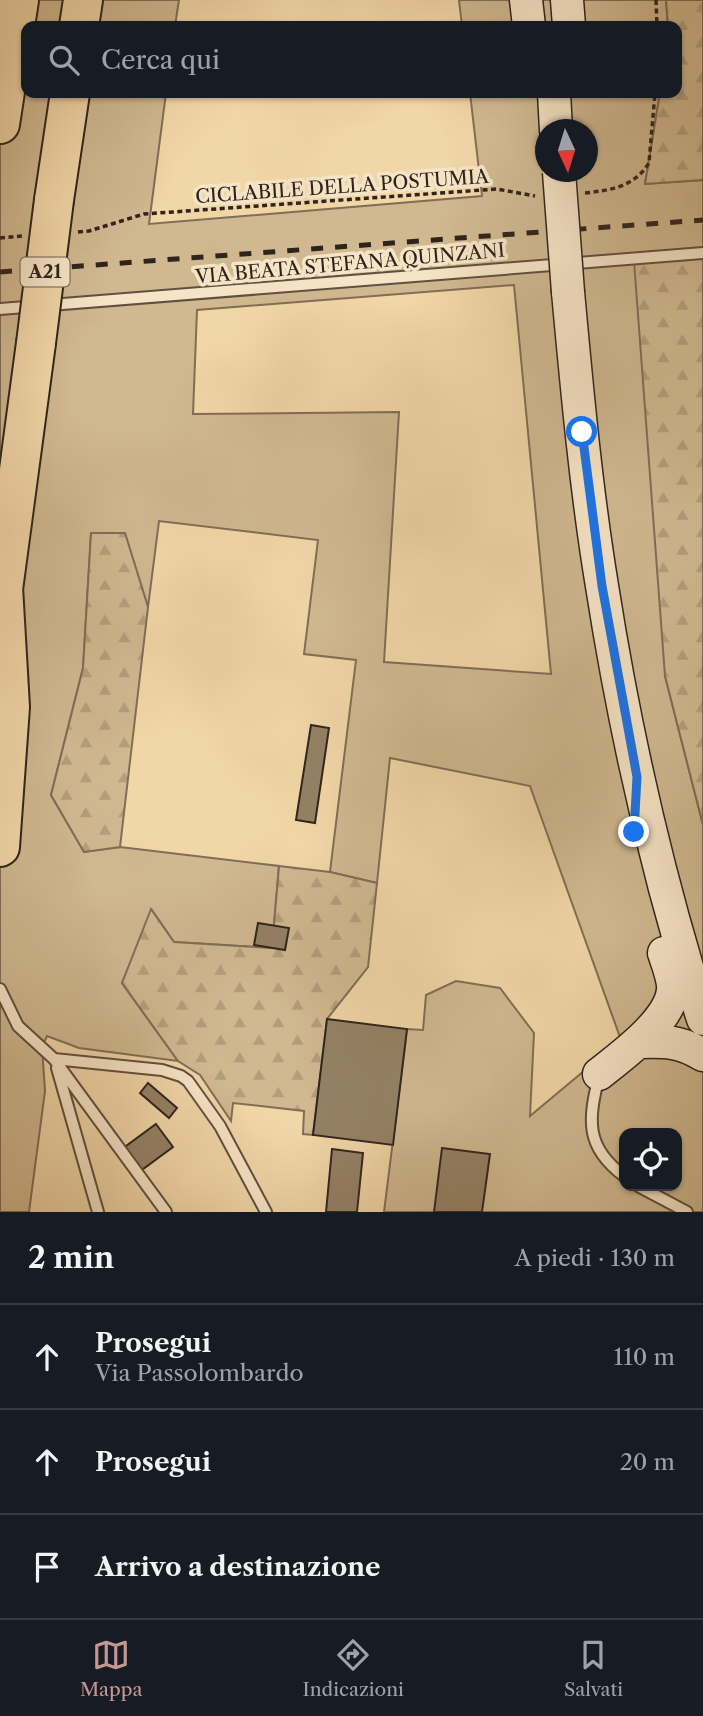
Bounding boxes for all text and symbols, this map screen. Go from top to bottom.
search box [21,21,682,98]
icon: search [45,41,83,79]
text: Cerca qui [101,44,220,76]
north arrow [535,119,598,182]
street label: CICLABILE DELLA POSTUMIA [194,165,491,208]
street label: VIA BEATA STEFANA QUINZANI [193,239,506,289]
road number: A21 [20,258,70,286]
route start [566,416,597,447]
route end [618,816,649,847]
map controls [619,1128,682,1191]
button: locate [619,1128,682,1191]
text: 2 min [28,1239,114,1276]
text: A piedi · 130 m [514,1244,675,1272]
text: Prosegui [95,1327,211,1359]
icon: ahead [28,1338,66,1376]
text: 110 m [614,1343,675,1371]
text: Via Passolombardo [95,1359,304,1387]
icon: ahead [28,1443,66,1481]
text: Prosegui [95,1446,211,1478]
text: 20 m [620,1448,675,1476]
icon: arrive [28,1548,66,1586]
text: Arrivo a destinazione [95,1551,381,1583]
tab: Mappa [80,1636,143,1701]
tab: Indicazioni [303,1636,404,1701]
tab: Salvati [564,1636,623,1701]

